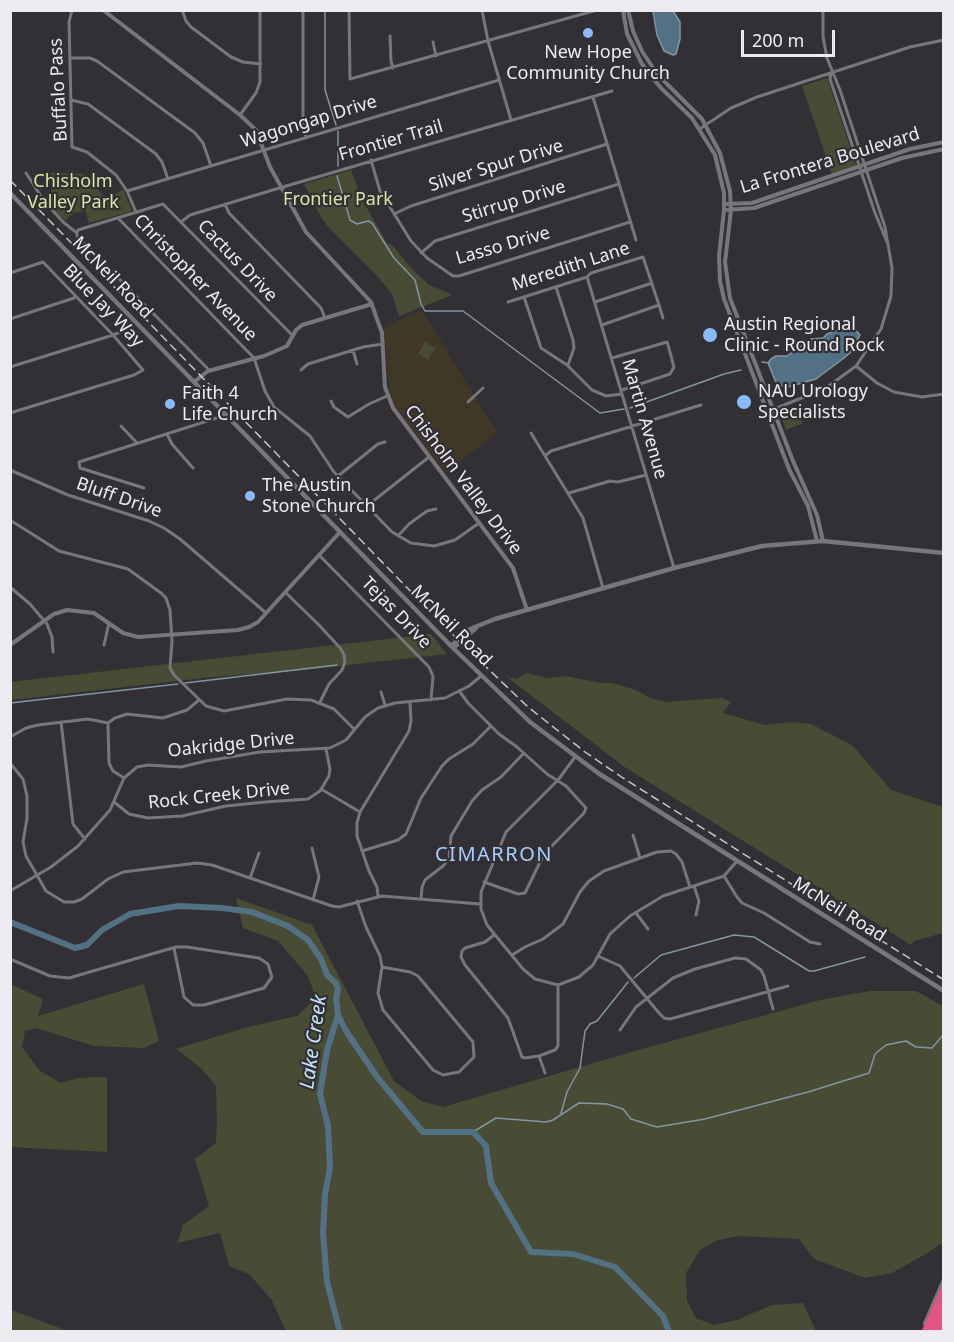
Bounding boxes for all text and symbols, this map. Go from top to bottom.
scale bar [744,18,838,56]
marker: New Hope Community Church [581,26,595,40]
text: 200 m [752,28,804,52]
street label: Buffalo Pass [45,38,73,142]
place label: New Hope Community Church [506,42,670,84]
street label: Wagongap Drive [238,91,380,153]
street label: Frontier Trail [336,116,446,166]
street label: La Frontera Boulevard [738,123,922,199]
street label: Silver Spur Drive [426,135,566,197]
park label: Chisholm Valley Park [27,171,119,213]
street label: Stirrup Drive [460,176,568,228]
park label: Frontier Park [283,189,393,211]
street label: Christopher Avenue [129,210,261,346]
street label: Cactus Drive [193,216,281,306]
street label: Lasso Drive [453,222,553,270]
street label: McNeil Road [67,232,157,324]
street label: Meredith Lane [509,238,633,296]
street label: Blue Jay Way [58,260,148,352]
place label: Austin Regional Clinic - Round Rock [724,314,885,356]
marker: Austin Regional Clinic - Round Rock [701,326,719,344]
street label: Martin Avenue [617,356,671,482]
place label: NAU Urology Specialists [758,381,868,424]
place label: Faith 4 Life Church [182,383,278,426]
marker: NAU Urology Specialists [735,393,753,411]
marker: Faith 4 Life Church [163,397,177,411]
street label: Chisholm Valley Drive [400,401,526,559]
street label: Bluff Drive [73,473,165,523]
place label: The Austin Stone Church [262,475,376,518]
marker: The Austin Stone Church [243,489,257,503]
street label: Tejas Drive [356,573,436,653]
street label: McNeil Road [406,581,496,671]
street label: Oakridge Drive [167,728,295,762]
street label: Rock Creek Drive [147,778,291,814]
district label: CIMARRON [435,843,553,867]
street label: McNeil Road [788,873,890,947]
water label: Lake Creek [296,993,332,1091]

